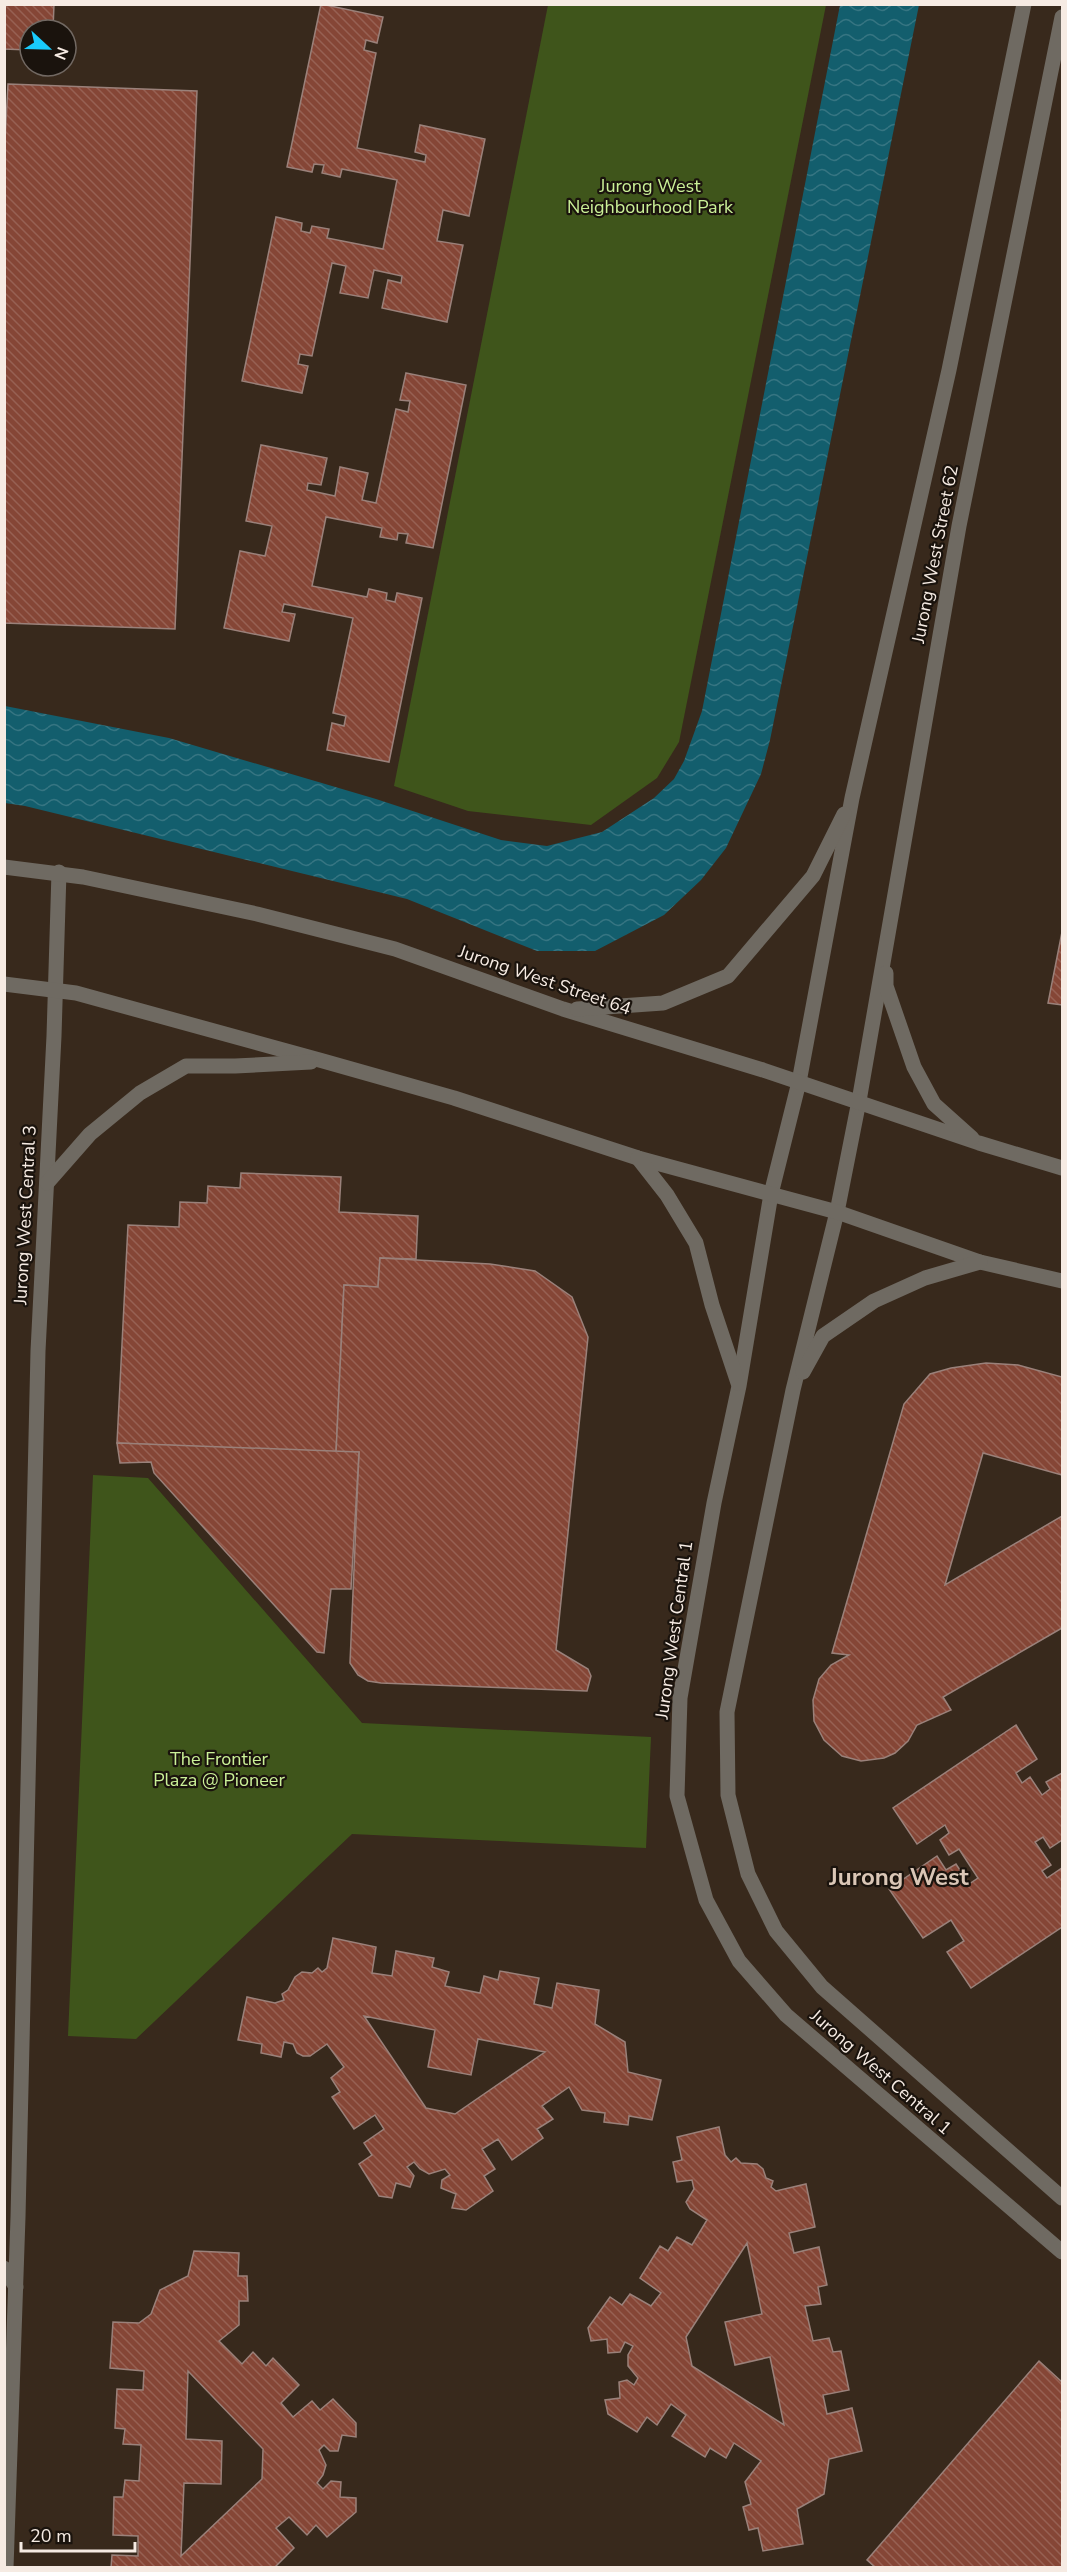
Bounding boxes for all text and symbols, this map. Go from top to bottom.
north arrow [18,18,78,78]
text: N [49,44,73,63]
park label: Jurong West Neighbourhood Park [567,174,734,219]
street label: Jurong West Street 62 [906,463,964,646]
street label: Jurong West Street 64 [455,939,635,1021]
street label: Jurong West Central 3 [8,1125,42,1306]
street label: Jurong West Central 1 [649,1539,698,1722]
park label: The Frontier Plaza @ Pioneer [153,1747,285,1792]
district label: Jurong West [828,1861,970,1893]
street label: Jurong West Central 1 [805,2003,957,2140]
scale bar [21,2515,135,2553]
text: 20 m [30,2524,72,2548]

